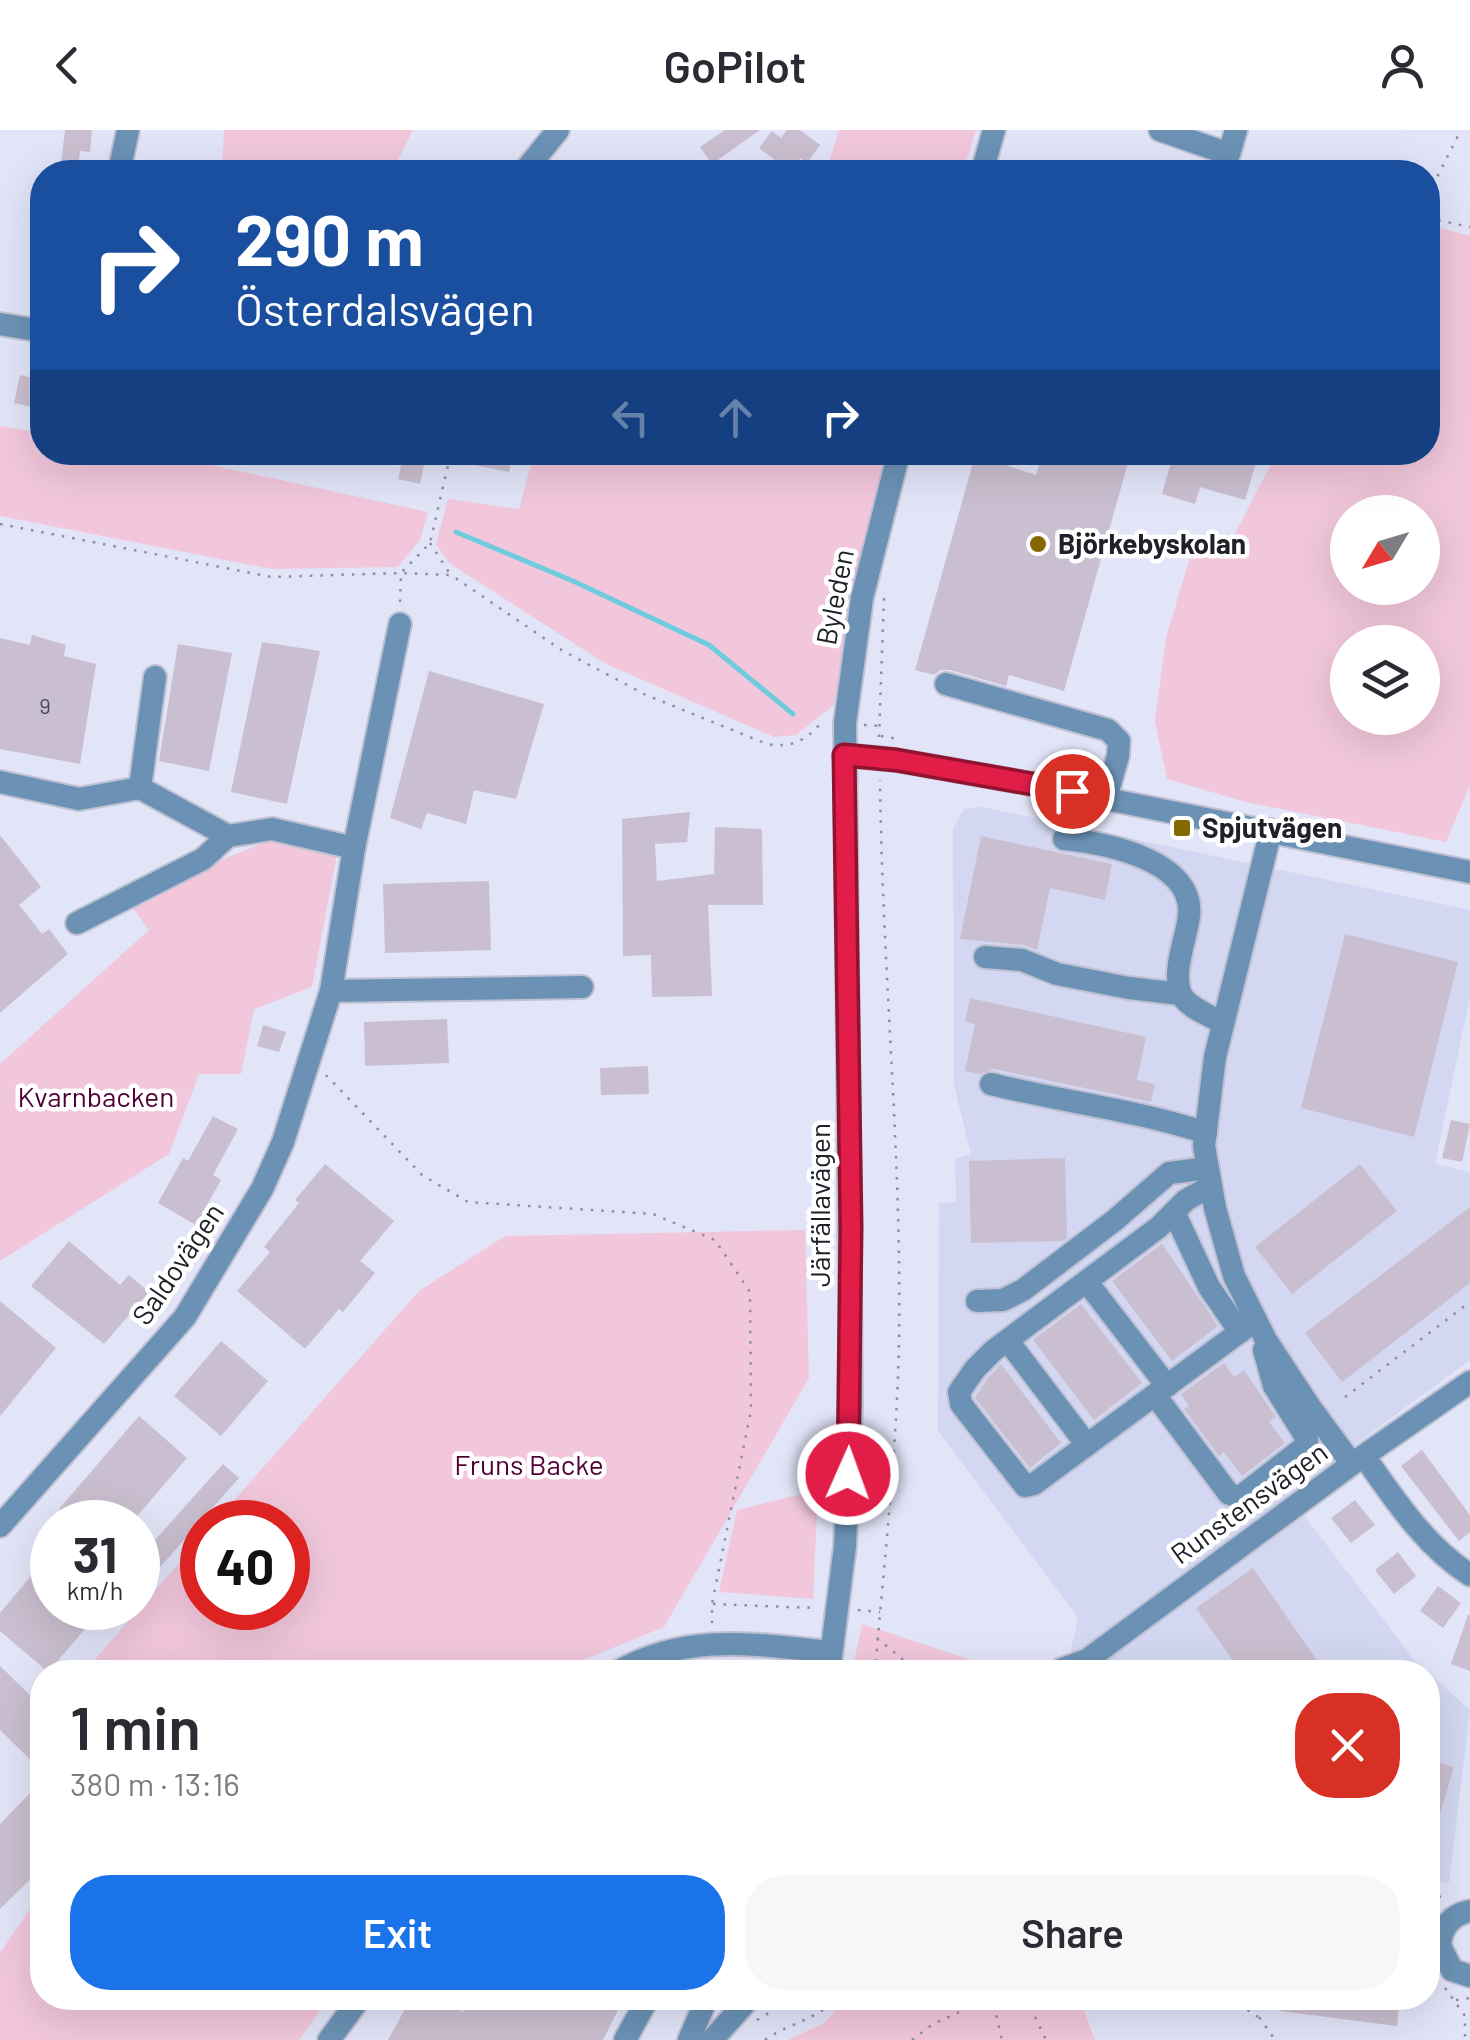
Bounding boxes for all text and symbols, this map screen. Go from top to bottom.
icon: back [40,38,95,93]
text: GoPilot [664,38,806,92]
icon: person [1375,38,1430,93]
text: 290 m [235,196,424,280]
icon: right [70,200,200,330]
text: Österdalsvägen [235,281,535,335]
icon: left [603,390,658,445]
icon: ahead [708,390,763,445]
icon: right [813,390,868,445]
north arrow [1330,495,1440,605]
map controls [1330,495,1440,735]
place label: Björkebyskolan [1058,526,1246,560]
marker: Björkebyskolan [1027,533,1049,555]
street label: Byleden [808,546,860,648]
button: layers [1330,625,1440,735]
house number: 9 [39,692,51,718]
pin [1030,749,1115,834]
icon: arrive [1045,764,1100,819]
place label: Spjutvägen [1202,810,1342,844]
marker: Spjutvägen [1171,817,1193,839]
park label: Kvarnbacken [18,1079,174,1113]
street label: Järfällavägen [802,1123,836,1287]
street label: Saldovägen [124,1196,230,1331]
position arrow [796,1422,900,1526]
street label: Runstensvägen [1163,1434,1333,1570]
park label: Fruns Backe [454,1447,604,1481]
speed limit sign: 40 [180,1500,310,1630]
text: 31 [73,1523,117,1583]
text: km/h [67,1575,123,1605]
text: 1 min [70,1690,201,1762]
button: close [1295,1693,1400,1798]
text: 380 m · 13:16 [70,1764,240,1802]
button: Exit [70,1875,725,1990]
button: Share [745,1875,1400,1990]

